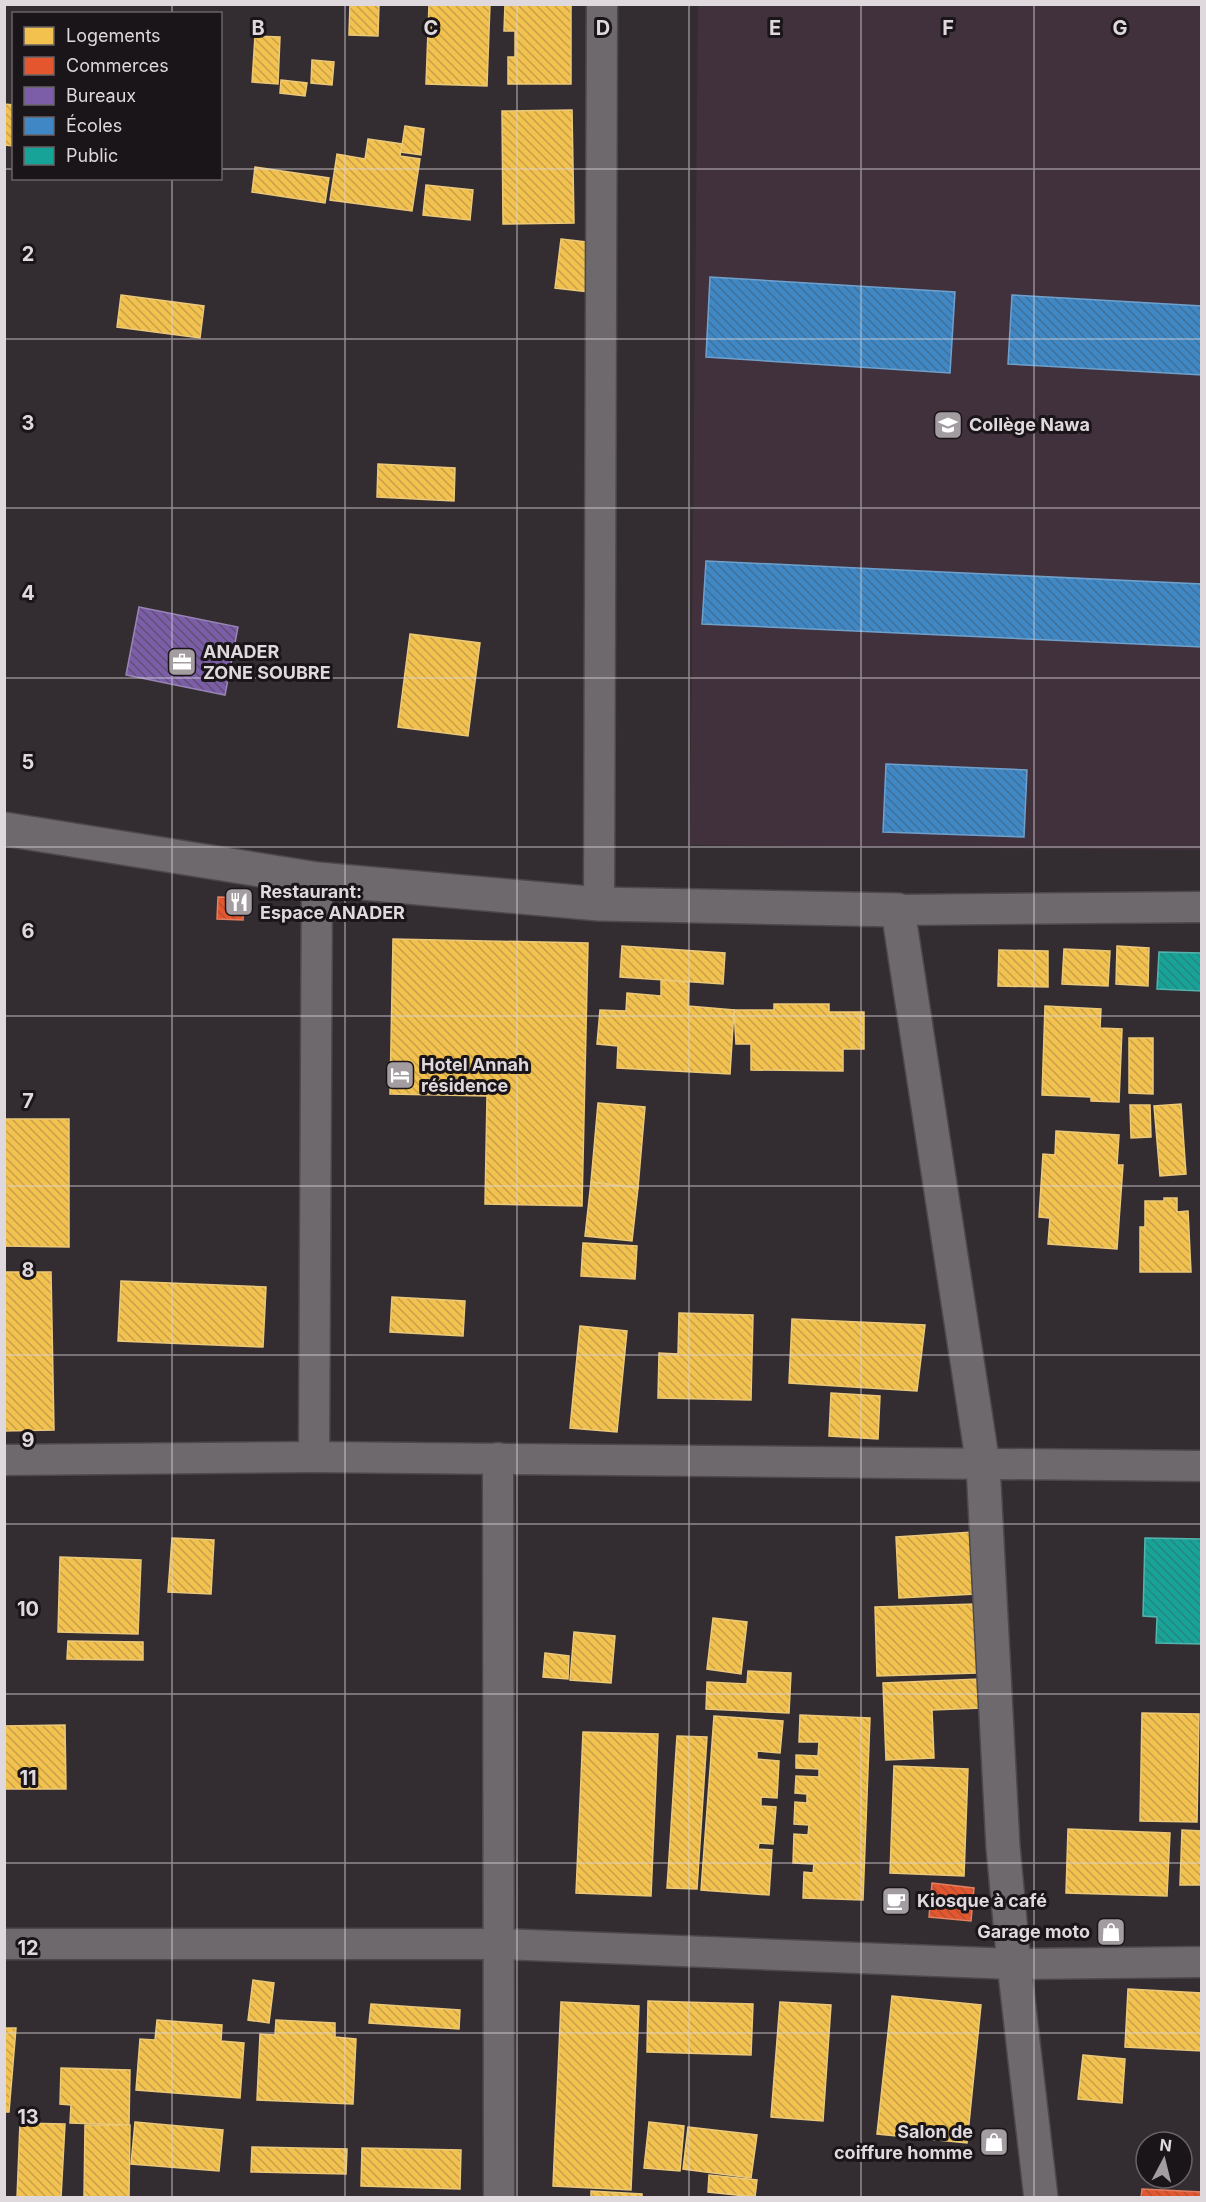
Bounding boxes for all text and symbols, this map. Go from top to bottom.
legend [12,12,222,180]
text: B [251,16,265,40]
text: C [424,16,438,40]
text: D [596,16,610,40]
text: E [769,16,781,40]
text: F [942,16,954,40]
text: G [1112,16,1128,40]
text: Logements [66,25,161,46]
text: Commerces [66,55,169,76]
text: Bureaux [66,85,136,106]
text: Écoles [66,114,122,136]
text: Public [66,145,118,166]
text: 2 [22,242,34,266]
school or university icon: Collège Nawa [932,409,964,441]
text: 3 [22,411,34,435]
place label: Collège Nawa [969,414,1090,435]
text: 4 [21,581,35,605]
place label: ANADER ZONE SOUBRE [203,641,331,683]
office icon: ANADER ZONE SOUBRE [166,646,198,678]
text: 5 [22,750,34,774]
place label: Restaurant: Espace ANADER [260,881,405,923]
restaurant icon: Restaurant: Espace ANADER [223,886,255,918]
text: 6 [22,919,35,943]
place label: Hotel Annah résidence [421,1054,529,1096]
hotel icon: Hotel Annah résidence [384,1059,416,1091]
text: 7 [22,1089,34,1113]
text: 8 [21,1258,35,1282]
text: 9 [22,1428,35,1452]
text: 10 [17,1597,39,1621]
text: 11 [19,1766,37,1790]
cafe icon: Kiosque à café [880,1885,912,1917]
place label: Kiosque à café [917,1890,1047,1911]
shop icon: Garage moto [1095,1916,1127,1948]
place label: Garage moto [977,1921,1090,1942]
text: 12 [17,1936,39,1960]
text: 13 [17,2105,39,2129]
place label: Salon de coiffure homme [834,2121,973,2163]
shop icon: Salon de coiffure homme [978,2126,1010,2158]
north arrow [1134,2130,1194,2190]
text: N [1159,2134,1173,2156]

